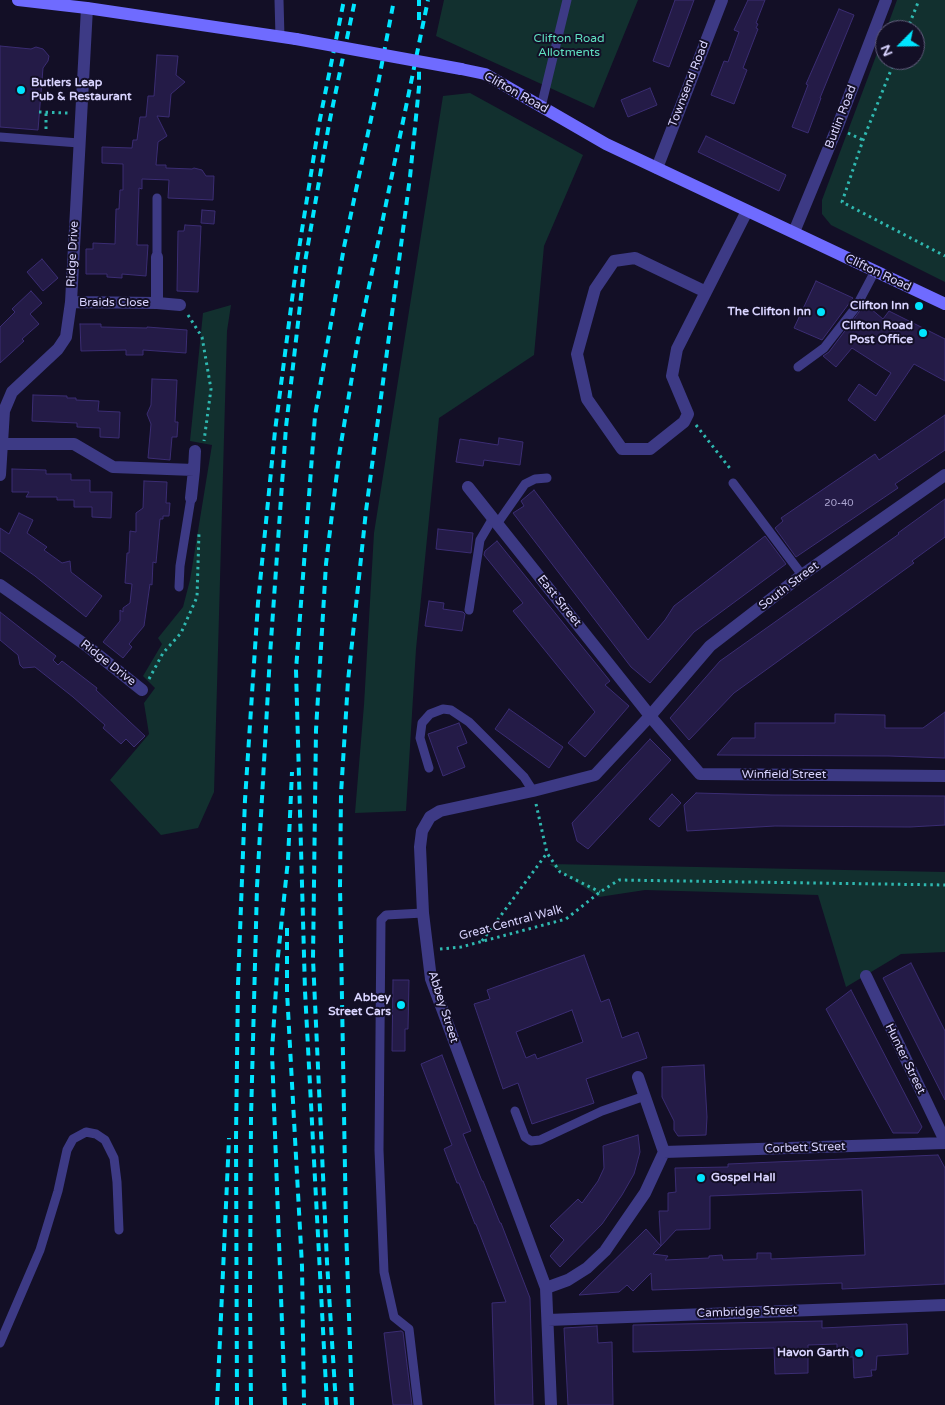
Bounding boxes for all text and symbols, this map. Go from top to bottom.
north arrow [875,20,925,70]
park label: Clifton Road Allotments [533,32,605,60]
street label: Townsend Road [666,39,712,129]
text: N [877,42,897,59]
street label: Clifton Road [481,69,551,117]
place label: Butlers Leap Pub & Restaurant [31,76,132,104]
street label: Butlin Road [822,83,860,151]
marker: Butlers Leap Pub & Restaurant [15,84,27,96]
street label: Ridge Drive [64,221,82,287]
street label: Clifton Road [843,251,913,295]
street label: Braids Close [79,296,149,310]
place label: Clifton Inn [850,299,909,313]
marker: Clifton Inn [913,300,925,312]
place label: The Clifton Inn [728,305,811,319]
marker: The Clifton Inn [815,306,827,318]
place label: Clifton Road Post Office [842,319,913,347]
marker: Clifton Road Post Office [917,327,929,339]
house number: 20-40 [824,497,854,509]
street label: South Street [756,559,822,613]
street label: East Street [534,572,584,630]
street label: Ridge Drive [78,637,138,689]
street label: Winfield Street [742,768,826,782]
street label: Great Central Walk [458,902,564,944]
street label: Abbey Street [425,969,461,1045]
place label: Abbey Street Cars [328,991,391,1019]
marker: Abbey Street Cars [395,999,407,1011]
street label: Hunter Street [882,1021,928,1097]
street label: Corbett Street [764,1139,846,1157]
place label: Gospel Hall [711,1171,775,1185]
marker: Gospel Hall [695,1172,707,1184]
street label: Cambridge Street [696,1303,798,1321]
place label: Havon Garth [777,1346,849,1360]
marker: Havon Garth [853,1347,865,1359]

